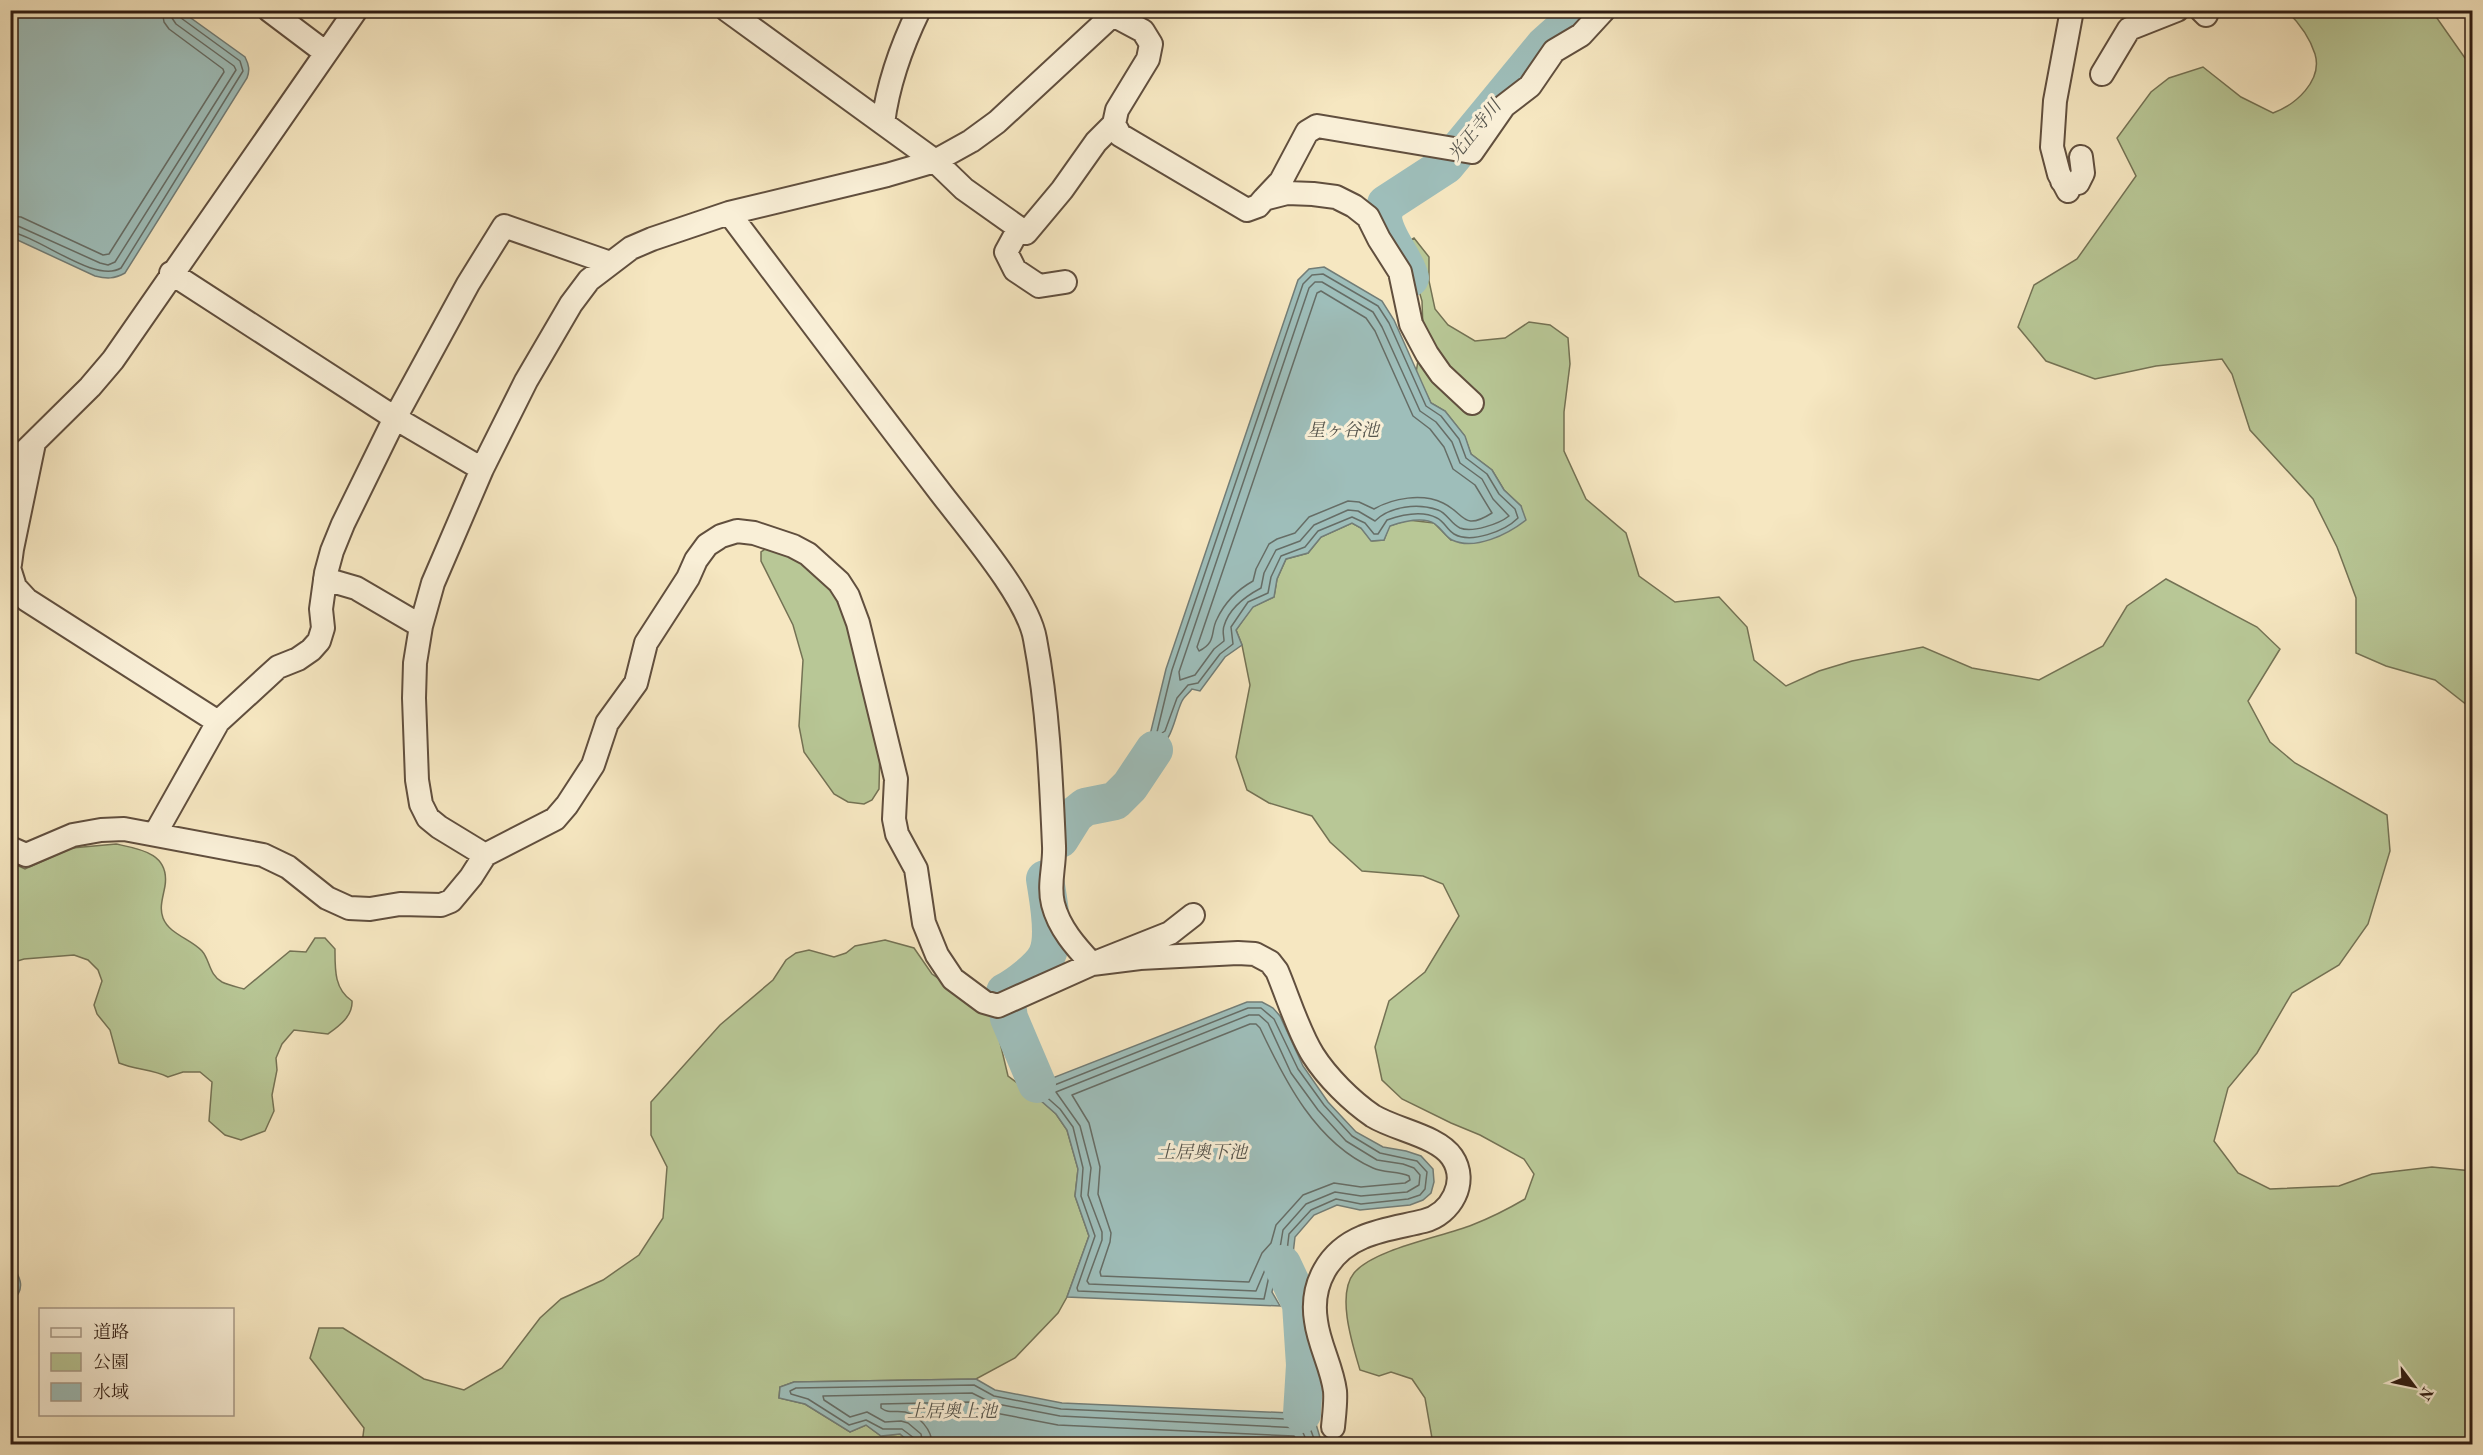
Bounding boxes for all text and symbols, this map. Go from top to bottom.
water label: 光正寺川 [1444,95,1506,165]
water label: 星ヶ谷池 [1307,421,1381,440]
water label: 土居奥下池 [1157,1142,1249,1162]
legend [39,1308,234,1416]
text: 道路 [93,1322,129,1342]
text: 公園 [93,1353,129,1372]
north arrow [2384,1356,2444,1416]
text: 水域 [93,1382,129,1402]
text: N [2415,1383,2435,1403]
water label: 土居奥上池 [907,1401,999,1421]

